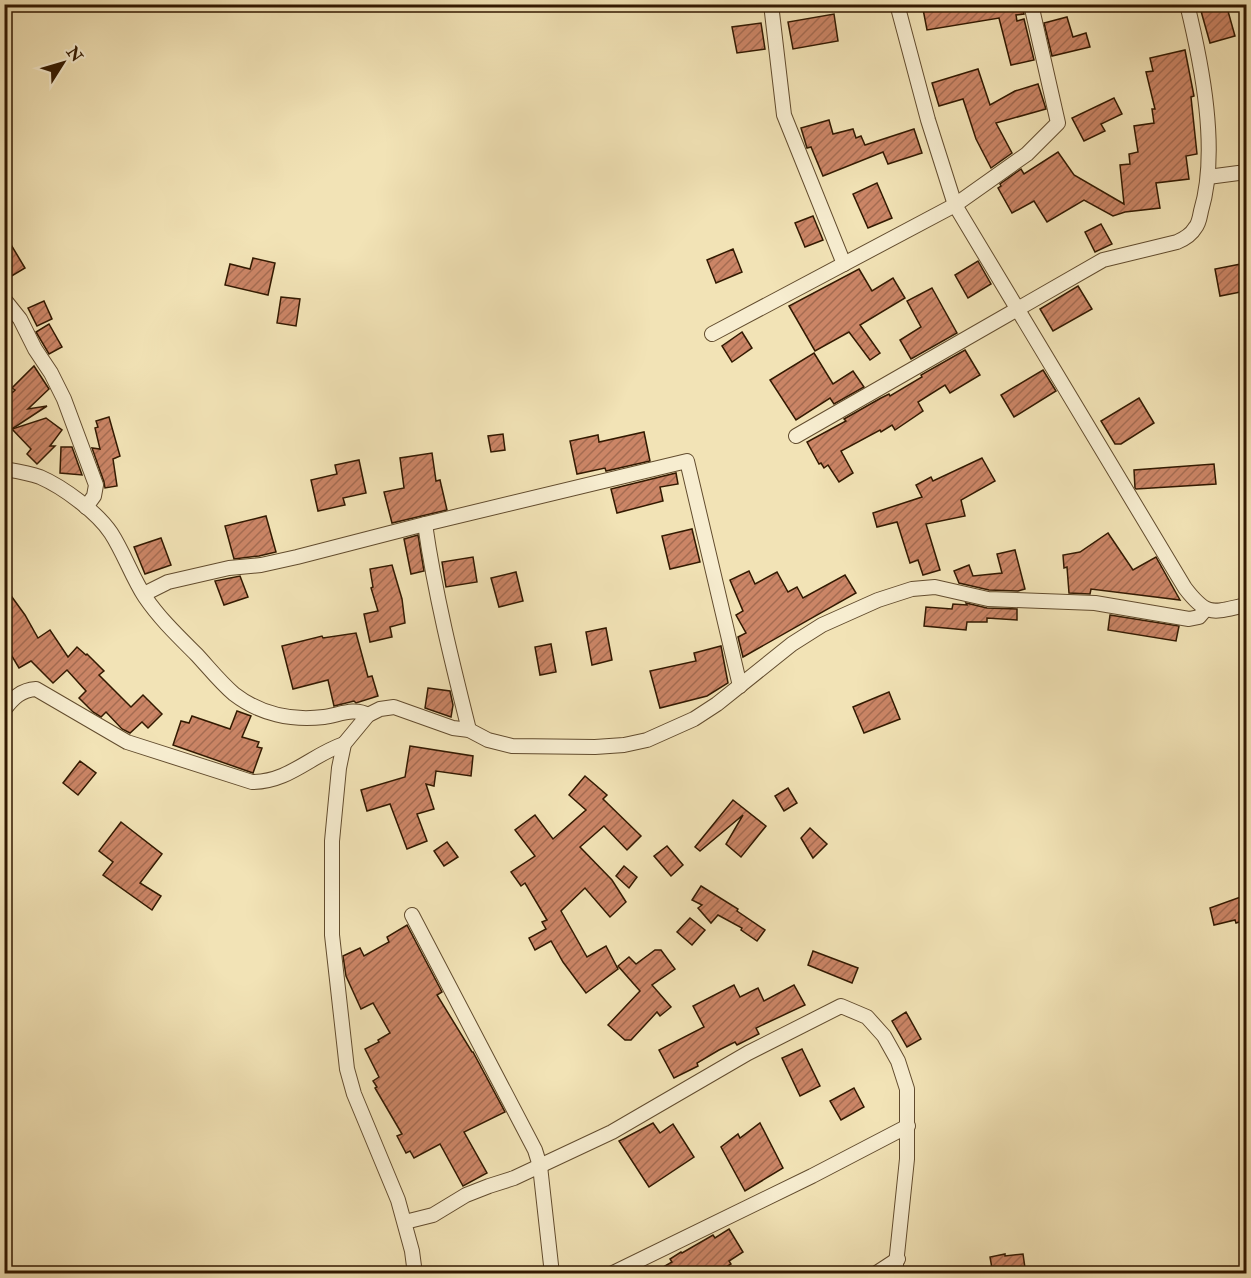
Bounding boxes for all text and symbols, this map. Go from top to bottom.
north arrow [33,33,93,93]
text: N [61,42,87,67]

